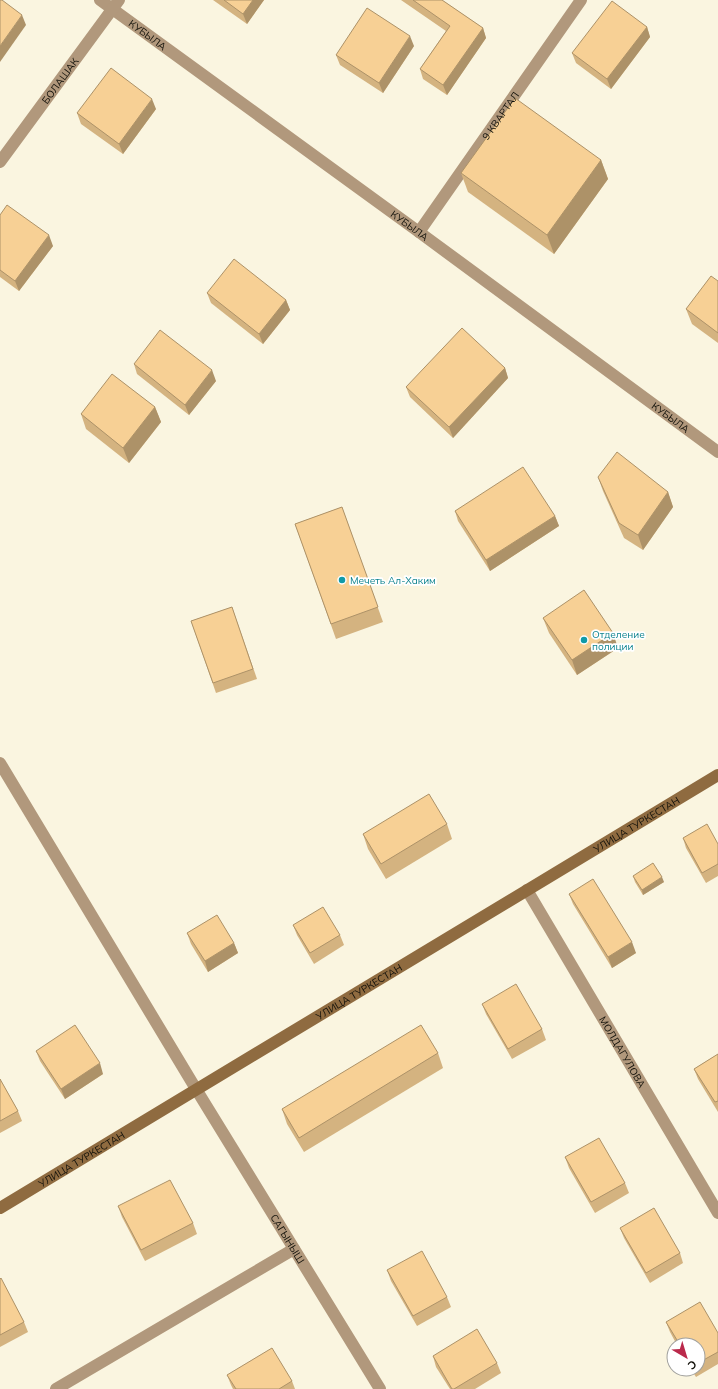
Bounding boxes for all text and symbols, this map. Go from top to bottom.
street label: КУБЫЛА [126,17,169,54]
street label: БОЛАШАК [39,55,82,107]
street label: 9 КВАРТАЛ [479,89,522,142]
street label: КУБЫЛА [388,208,431,244]
street label: КУБЫЛА [649,399,692,436]
place label: Мечеть Ал-Хаким [350,574,436,587]
marker: Мечеть Ал-Хаким [337,575,347,585]
place label: Отделение полиции [592,628,645,653]
marker: Отделение полиции [579,635,589,645]
street label: УЛИЦА ТУРКЕСТАН [590,794,682,856]
street label: УЛИЦА ТУРКЕСТАН [313,961,405,1024]
street label: МОЛДАГУЛОВА [596,1014,649,1091]
street label: УЛИЦА ТУРКЕСТАН [35,1128,127,1191]
street label: САГЫНЫШ [267,1212,307,1266]
north arrow [666,1337,706,1377]
text: С [685,1357,699,1373]

